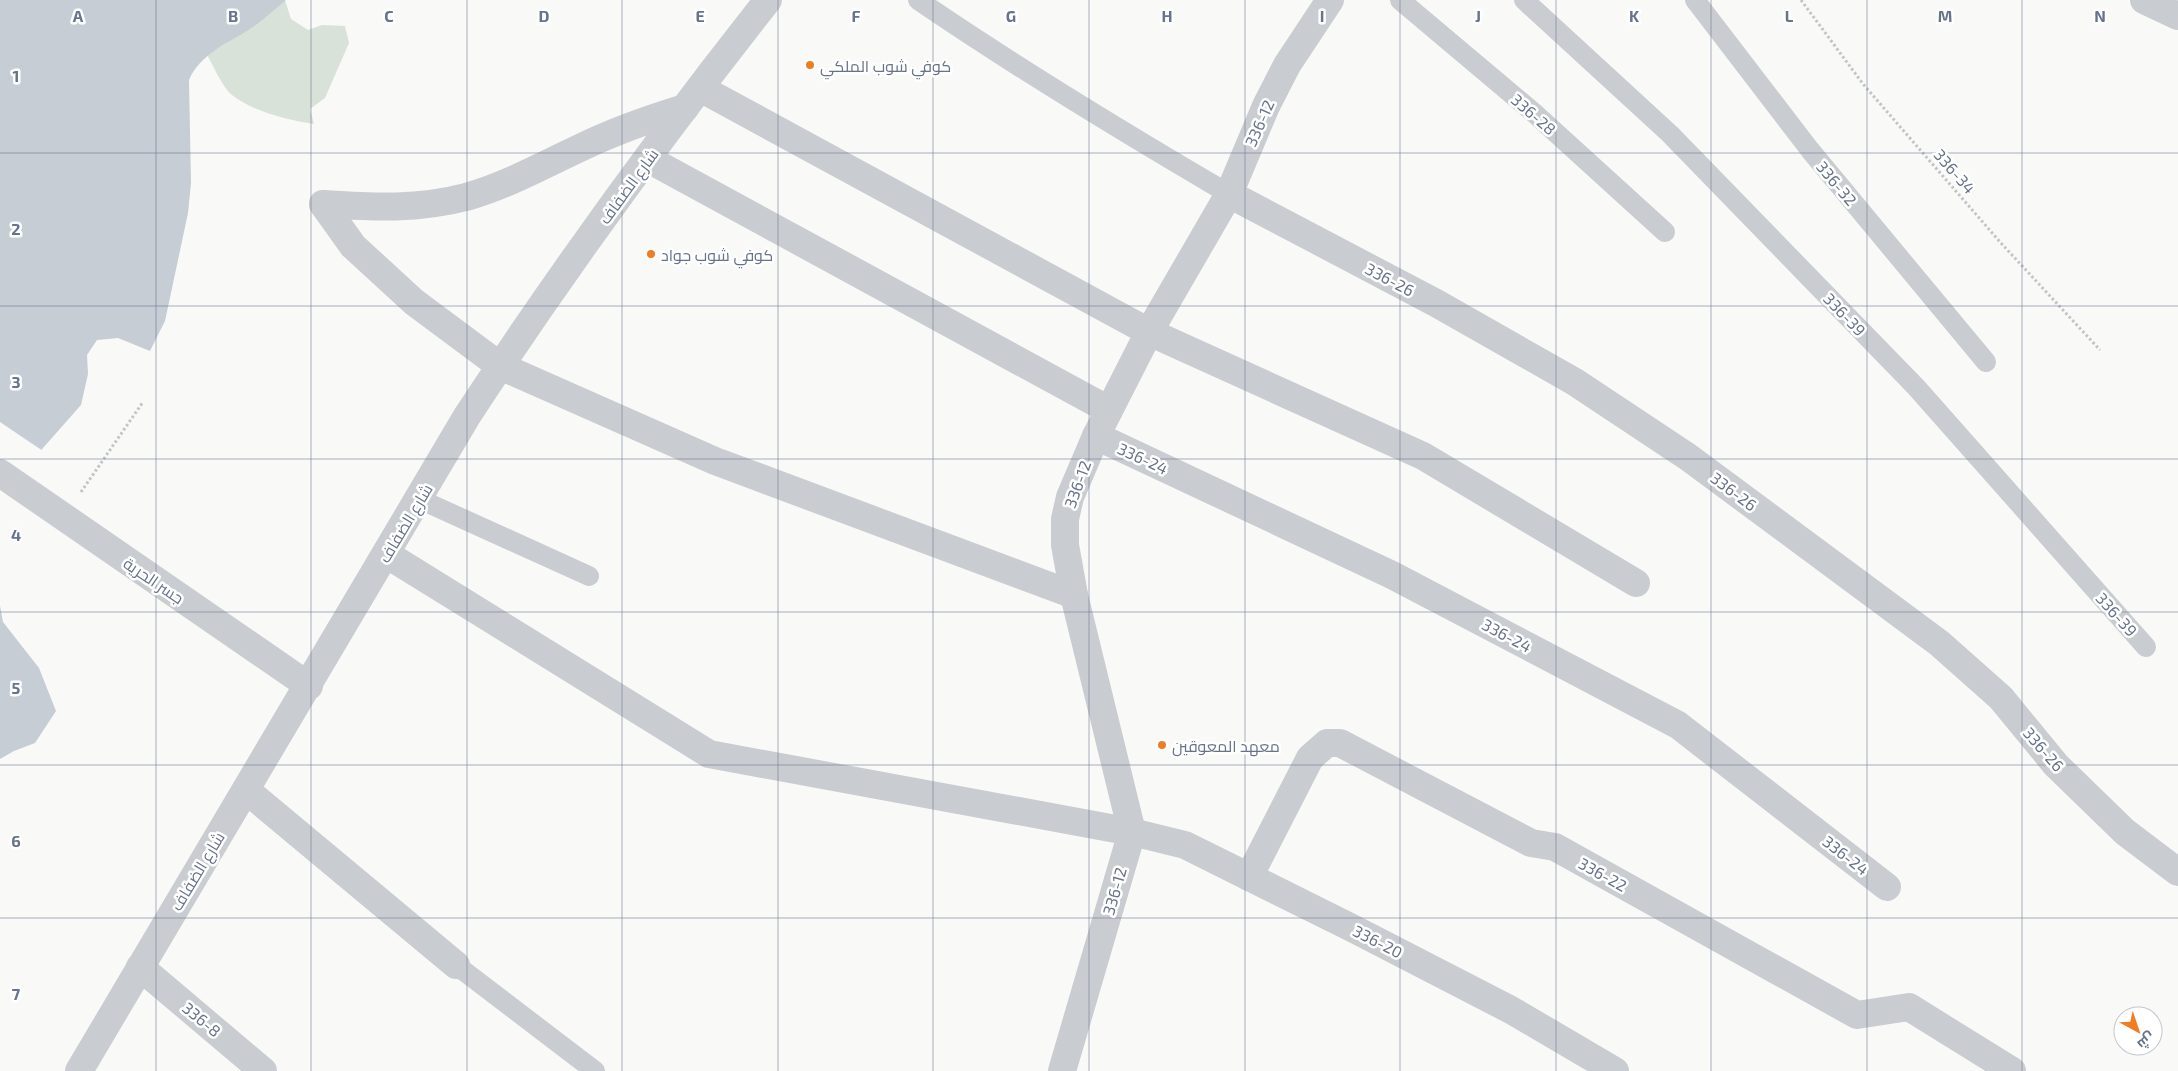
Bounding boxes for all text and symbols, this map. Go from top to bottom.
text: A [73,6,84,25]
text: B [228,6,238,25]
text: C [384,6,394,25]
text: D [539,6,550,25]
text: E [695,6,705,25]
text: F [852,6,861,25]
text: G [1006,6,1016,25]
text: H [1161,6,1173,25]
text: I [1320,6,1324,25]
text: J [1475,6,1481,25]
text: K [1629,6,1640,25]
text: L [1785,6,1794,25]
text: M [1938,6,1952,25]
text: N [2094,6,2106,25]
place label: كوفي شوب الملكي [820,56,951,80]
marker: كوفي شوب الملكي [804,59,816,71]
text: 1 [13,66,19,85]
street label: 336-28 [1508,89,1560,139]
street label: 336-12 [1240,97,1278,149]
street label: شارع الضفاف [594,145,664,229]
street label: 336-34 [1930,145,1980,197]
street label: 336-32 [1813,157,1861,209]
text: 2 [11,219,21,238]
place label: كوفي شوب جواد [661,245,773,269]
marker: كوفي شوب جواد [645,248,657,260]
street label: 336-26 [1362,258,1418,300]
street label: 336-39 [1820,289,1870,339]
text: 3 [11,372,21,391]
street label: 336-24 [1115,438,1171,478]
street label: 336-12 [1060,458,1094,510]
street label: 336-26 [1707,468,1761,514]
street label: شارع الضفاف [374,480,438,567]
text: 4 [11,525,21,544]
street label: جسر الحرية [120,553,188,608]
street label: 336-39 [2092,588,2142,640]
street label: 336-24 [1479,614,1535,656]
text: 5 [12,678,21,697]
street label: 336-26 [2020,723,2068,775]
place label: معهد المعوقين [1172,736,1280,757]
marker: معهد المعوقين [1156,739,1168,751]
street label: شارع الضفاف [166,828,230,915]
text: 6 [11,831,21,850]
street label: 336-24 [1819,831,1873,879]
street label: 336-22 [1576,853,1630,895]
street label: 336-12 [1098,865,1130,917]
street label: 336-20 [1350,921,1406,961]
text: 7 [12,984,21,1003]
street label: 336-8 [179,998,225,1040]
north arrow [2113,1006,2163,1056]
text: ش [2134,1028,2159,1054]

